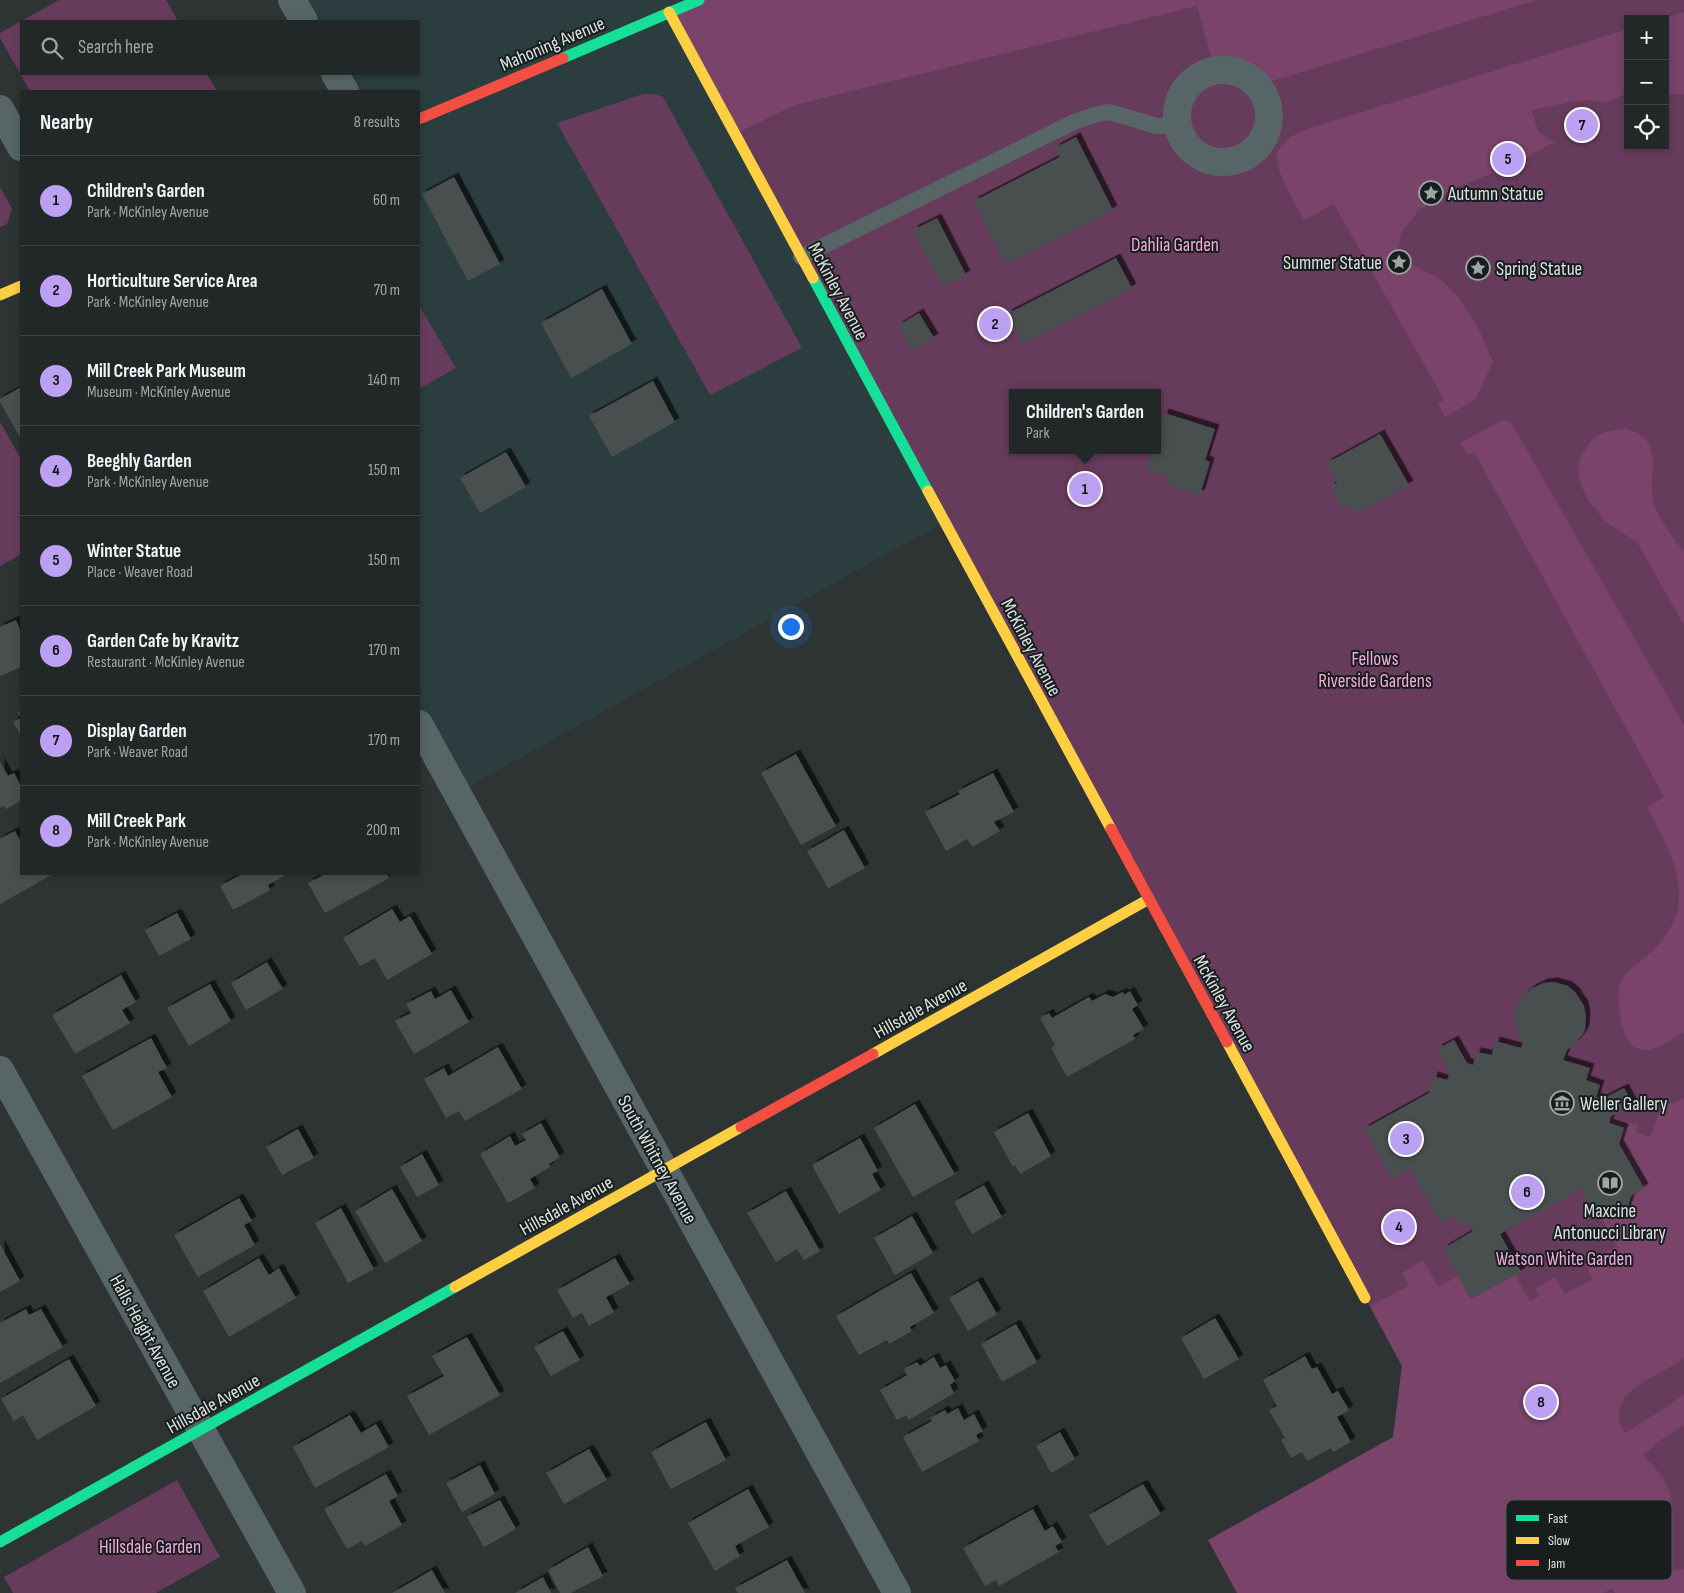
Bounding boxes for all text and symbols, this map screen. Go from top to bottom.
street label: Mahoning Avenue [497,12,608,77]
map controls [1624,15,1669,150]
button: + [1624,15,1669,60]
search box [20,20,420,75]
icon: search [38,34,66,62]
text: Search here [78,36,154,59]
button: − [1624,60,1669,105]
button: locate [1624,105,1669,150]
pin: 7 [1566,106,1598,144]
text: Nearby [40,110,93,135]
text: 8 results [354,113,400,132]
pin: 5 [1492,140,1524,178]
text: Children's Garden [87,180,205,203]
place icon: Autumn Statue [1418,180,1444,206]
place label: Autumn Statue [1447,183,1544,206]
text: 1 [53,191,59,210]
text: 60 m [373,191,400,210]
text: Park · McKinley Avenue [87,203,209,222]
park label: Dahlia Garden [1131,234,1219,257]
street label: McKinley Avenue [802,239,873,344]
place icon: Summer Statue [1386,249,1412,275]
place label: Summer Statue [1283,252,1382,275]
place icon: Spring Statue [1465,255,1491,281]
place label: Spring Statue [1496,258,1582,281]
text: Horticulture Service Area [87,270,258,293]
text: 2 [52,281,60,300]
text: 70 m [374,281,400,300]
text: Park · McKinley Avenue [87,293,209,312]
pin: 2 [979,305,1011,343]
text: Mill Creek Park Museum [87,360,246,383]
text: 3 [52,371,60,390]
text: 140 m [368,371,400,390]
text: Museum · McKinley Avenue [87,383,231,402]
popup [1009,389,1161,454]
text: Children's Garden [1026,401,1144,424]
text: Park [1026,424,1050,443]
text: Beeghly Garden [87,450,192,473]
text: 4 [52,461,60,480]
text: 150 m [368,461,400,480]
pin: 1 [1069,470,1101,508]
text: Park · McKinley Avenue [87,473,209,492]
text: Winter Statue [87,540,181,563]
text: 5 [52,551,60,570]
text: 150 m [368,551,400,570]
text: Place · Weaver Road [87,563,193,582]
street label: McKinley Avenue [995,595,1066,700]
your location [778,614,804,640]
text: Garden Cafe by Kravitz [87,630,239,653]
text: 6 [52,641,60,660]
text: 170 m [368,641,400,660]
park label: Fellows Riverside Gardens [1318,648,1432,693]
text: Restaurant · McKinley Avenue [87,653,245,672]
text: Display Garden [87,720,187,743]
text: 7 [53,731,59,750]
text: 170 m [368,731,400,750]
text: Park · Weaver Road [87,743,188,762]
text: Mill Creek Park [87,810,186,833]
text: 8 [52,821,60,840]
text: 200 m [366,821,400,840]
text: Park · McKinley Avenue [87,833,209,852]
street label: McKinley Avenue [1188,951,1260,1056]
street label: Hillsdale Avenue [870,974,971,1044]
museum icon: Weller Gallery [1549,1090,1575,1116]
street label: South Whitney Avenue [612,1092,701,1228]
place label: Weller Gallery [1580,1093,1668,1116]
pin: 3 [1390,1120,1422,1158]
library icon: Maxcine Antonucci Library [1597,1170,1623,1196]
street label: Hillsdale Avenue [516,1171,617,1241]
pin: 6 [1511,1173,1543,1211]
place label: Maxcine Antonucci Library [1553,1200,1667,1245]
pin: 4 [1383,1208,1415,1246]
park label: Watson White Garden [1496,1248,1632,1271]
street label: Halls Height Avenue [104,1271,185,1392]
street label: Hillsdale Avenue [163,1369,264,1439]
pin: 8 [1525,1383,1557,1421]
legend [1506,1500,1672,1580]
text: Fast [1548,1510,1568,1527]
text: Slow [1548,1532,1570,1549]
park label: Hillsdale Garden [99,1536,201,1559]
text: Jam [1547,1555,1565,1572]

